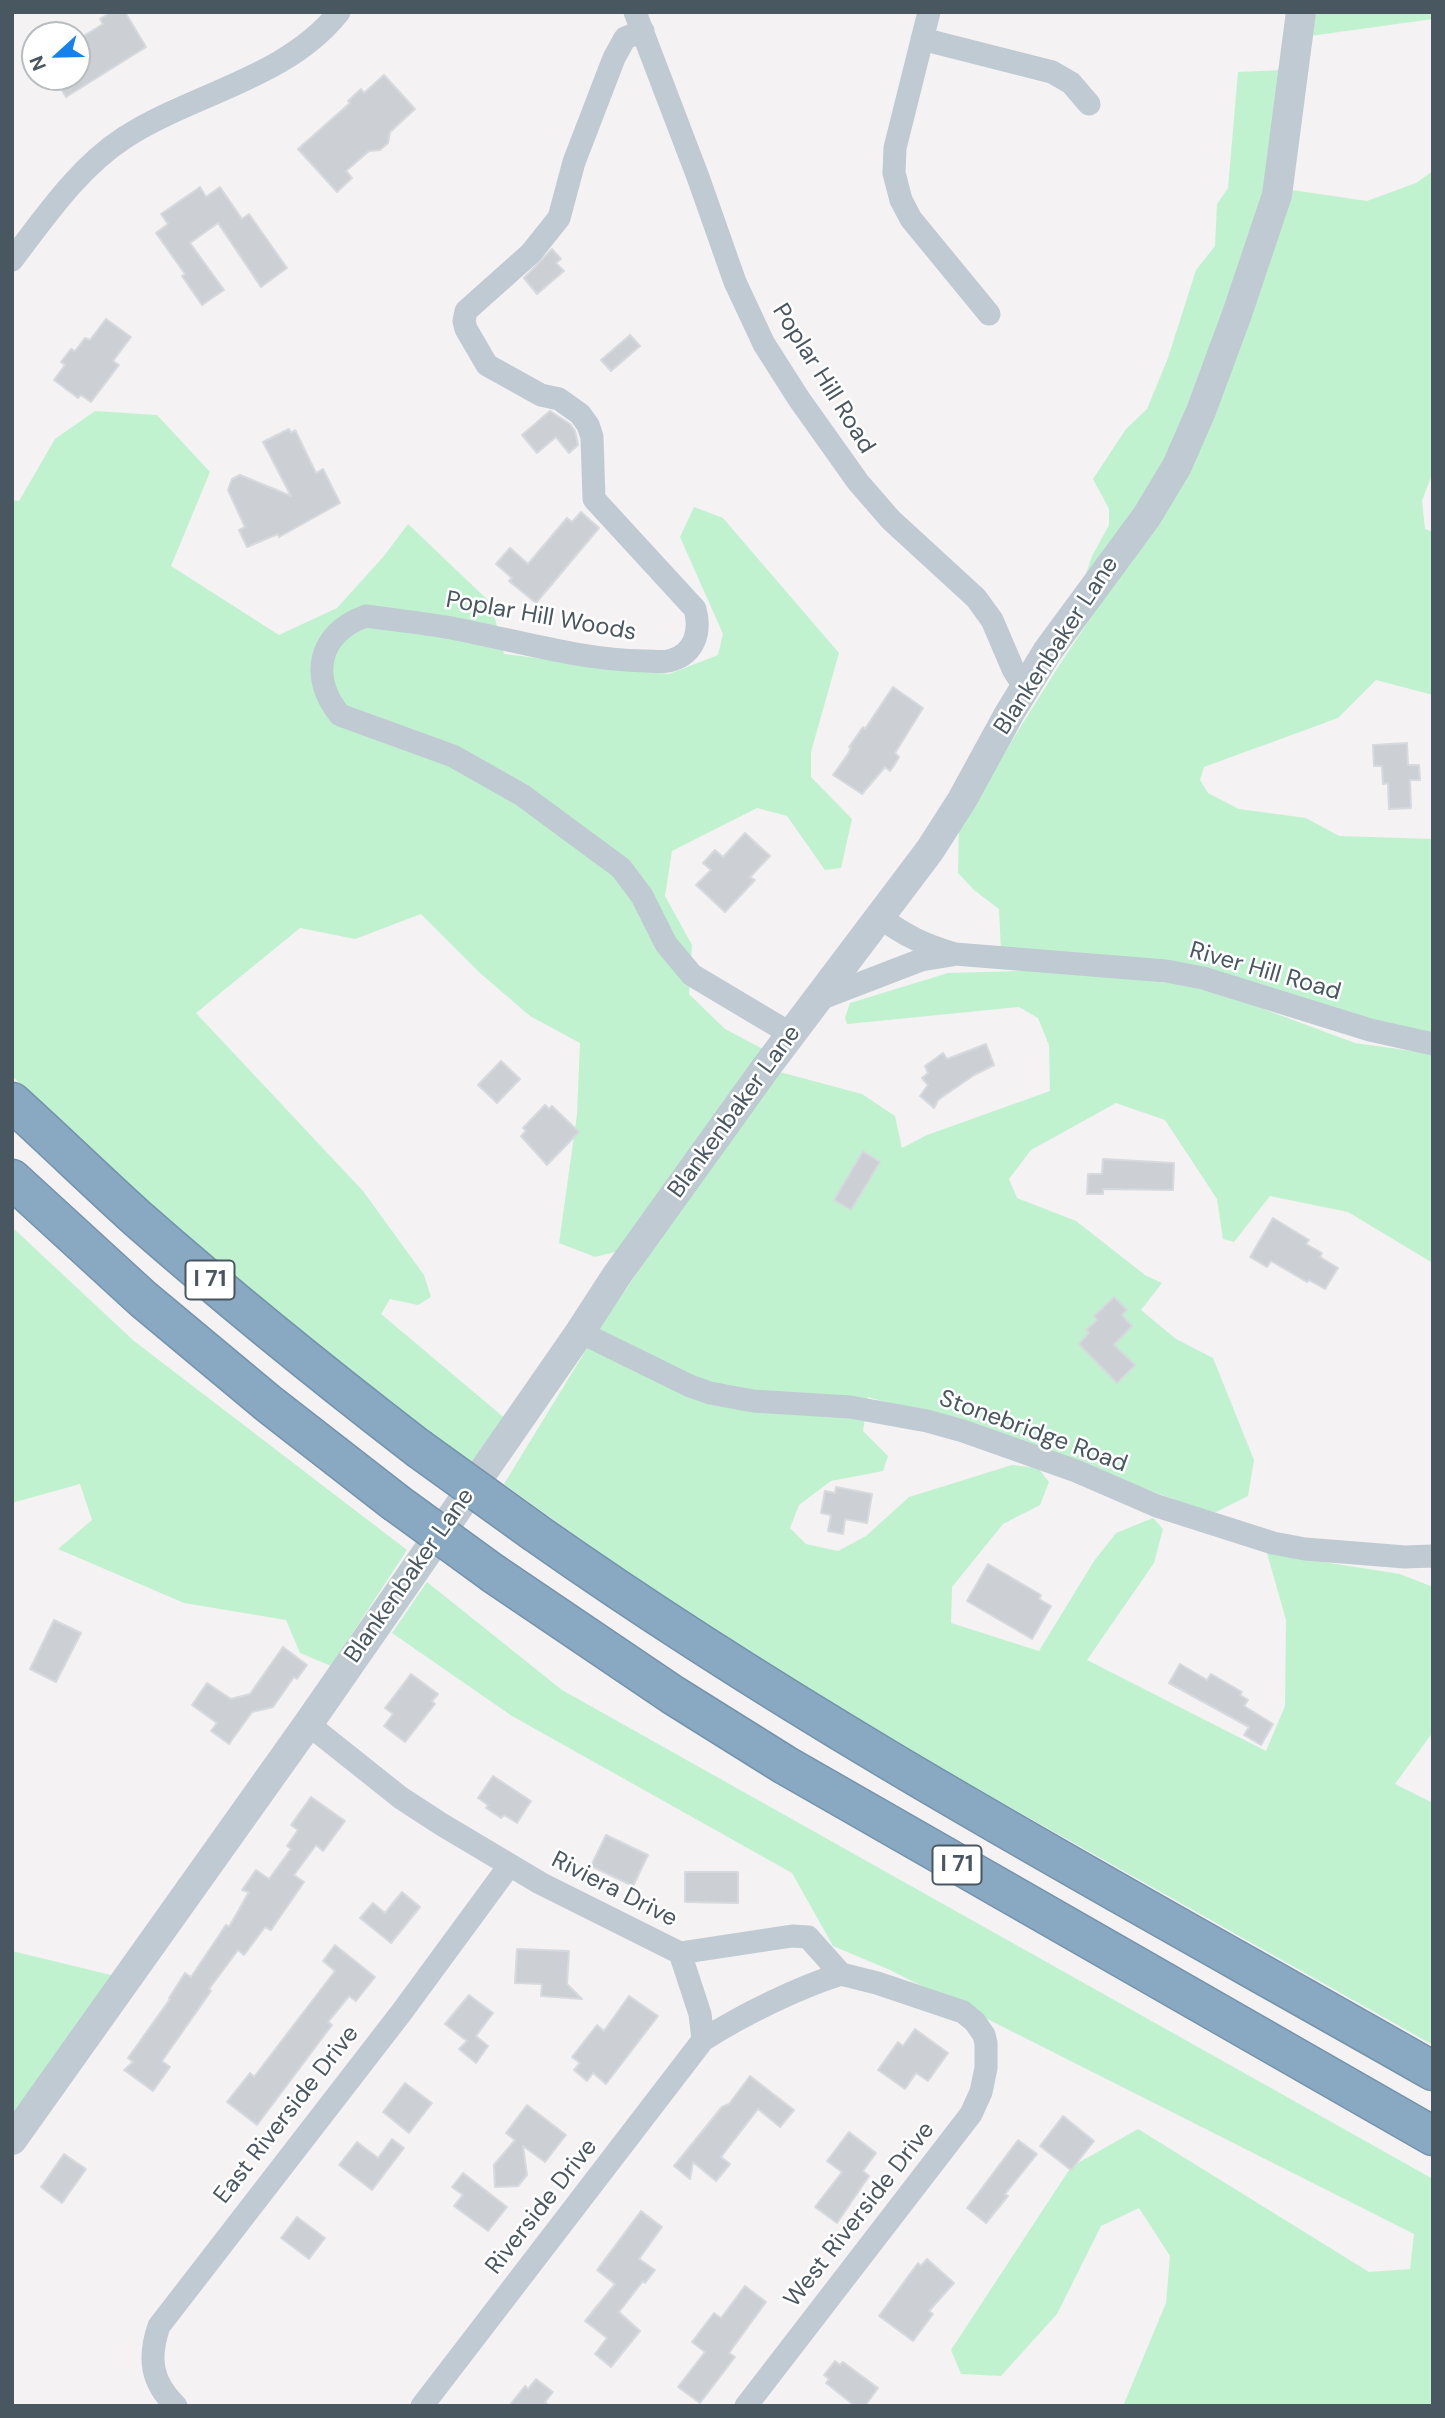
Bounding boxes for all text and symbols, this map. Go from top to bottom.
north arrow [21,21,91,91]
text: N [24,52,52,74]
street label: Poplar Hill Road [765,299,881,459]
street label: Blankenbaker Lane [989,552,1125,740]
street label: Poplar Hill Woods [444,586,638,648]
street label: River Hill Road [1186,937,1344,1007]
street label: Blankenbaker Lane [663,1020,807,1204]
road number: I 71 [186,1260,234,1300]
street label: Stonebridge Road [935,1385,1131,1479]
street label: Blankenbaker Lane [339,1483,481,1669]
street label: Riviera Drive [546,1846,682,1934]
road number: I 71 [932,1846,982,1884]
street label: East Riverside Drive [208,2020,366,2210]
street label: West Riverside Drive [779,2117,941,2313]
street label: Riverside Drive [480,2133,604,2281]

